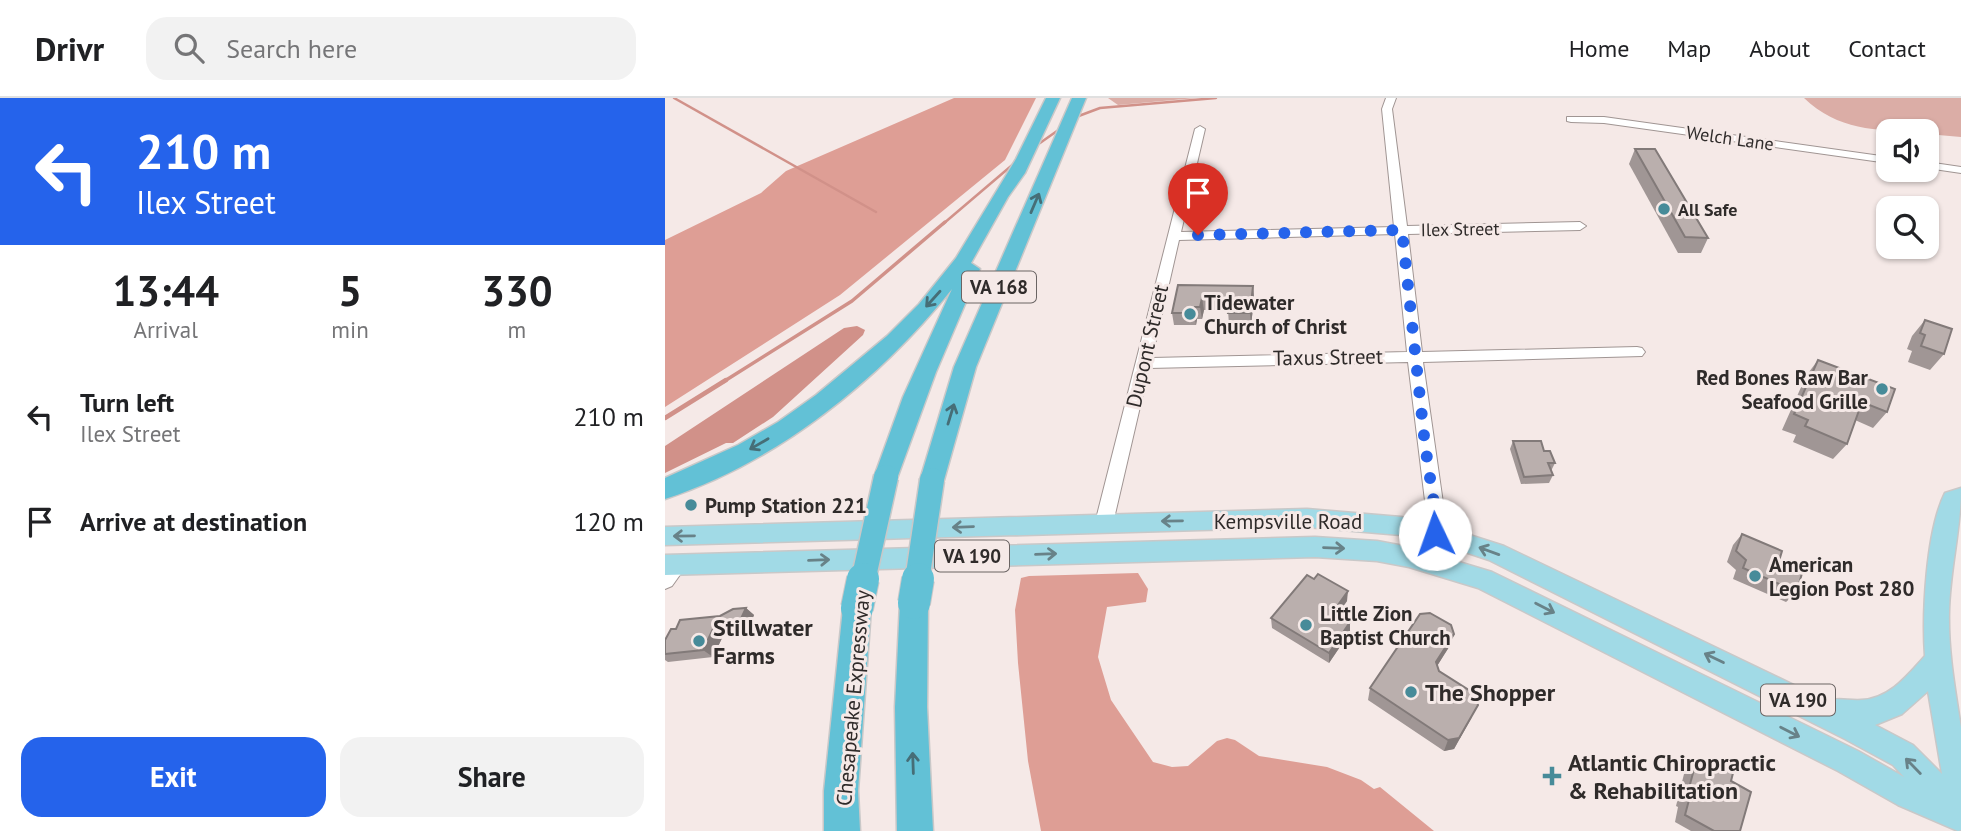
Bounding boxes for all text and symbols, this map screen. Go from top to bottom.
search box [146,17,636,80]
text: Drivr [35,27,104,70]
icon: search [170,29,208,67]
text: Search here [226,32,357,65]
text: Home [1569,33,1629,64]
text: Map [1667,33,1711,64]
text: About [1749,33,1810,64]
text: Contact [1848,33,1926,64]
text: 210 m [136,119,271,183]
map controls [1876,119,1939,259]
button: sound [1876,119,1939,182]
street label: Welch Lane [1685,120,1775,156]
icon: left [21,126,112,217]
pin [1168,163,1228,235]
icon: arrive [1179,174,1217,212]
text: Ilex Street [136,181,276,223]
one-way arrow [1029,193,1042,214]
button: search [1876,196,1939,259]
place label: All Safe [1678,198,1737,221]
marker: All Safe [1656,201,1672,217]
street label: Ilex Street [1420,217,1500,241]
text: 13:44 [112,263,219,318]
text: 5 [338,263,362,318]
text: 330 [481,263,553,318]
road number: VA 168 [962,272,1036,302]
street label: Dupont Street [1120,282,1174,410]
place label: Tidewater Church of Christ [1204,289,1348,340]
one-way arrow [925,290,941,308]
marker: Tidewater Church of Christ [1182,306,1198,322]
text: Arrival [133,315,198,344]
text: min [331,315,369,344]
text: m [508,315,526,344]
street label: Taxus Street [1273,343,1383,371]
place label: Red Bones Raw Bar Seafood Grille [1696,364,1869,415]
marker: Red Bones Raw Bar Seafood Grille [1874,381,1890,397]
text: Turn left [80,386,174,419]
icon: left [21,398,59,436]
text: 210 m [573,400,644,433]
one-way arrow [945,404,958,426]
text: Ilex Street [80,419,181,448]
one-way arrow [749,438,770,451]
place label: Pump Station 221 [705,492,867,519]
marker: Pump Station 221 [683,497,699,513]
position arrow [1398,497,1472,571]
icon: arrive [21,503,59,541]
text: Arrive at destination [80,505,307,538]
text: 120 m [573,505,644,538]
street label: Kempsville Road [1214,508,1362,535]
one-way arrow [1161,515,1184,528]
one-way arrow [951,520,974,534]
one-way arrow [673,529,696,542]
road number: VA 190 [935,540,1009,572]
one-way arrow [1323,541,1346,554]
one-way arrow [1479,544,1501,556]
one-way arrow [1034,547,1057,561]
place label: American Legion Post 280 [1769,551,1914,602]
one-way arrow [807,554,830,567]
marker: American Legion Post 280 [1747,568,1763,584]
street label: Chesapeake Expressway [830,589,876,807]
place label: Little Zion Baptist Church [1320,600,1451,651]
one-way arrow [1534,602,1555,616]
place label: Stillwater Farms [713,612,813,671]
marker: Little Zion Baptist Church [1298,617,1314,633]
marker: Stillwater Farms [691,633,707,649]
one-way arrow [1704,651,1725,665]
place label: The Shopper [1425,677,1556,708]
marker: The Shopper [1403,684,1419,700]
road number: VA 190 [1761,684,1835,716]
one-way arrow [1779,725,1800,739]
button: Exit [21,737,326,817]
button: Share [340,737,644,817]
place label: Atlantic Chiropractic & Rehabilitation [1568,747,1776,806]
one-way arrow [906,752,919,775]
one-way arrow [1905,758,1922,775]
marker: Atlantic Chiropractic & Rehabilitation [1542,766,1562,786]

